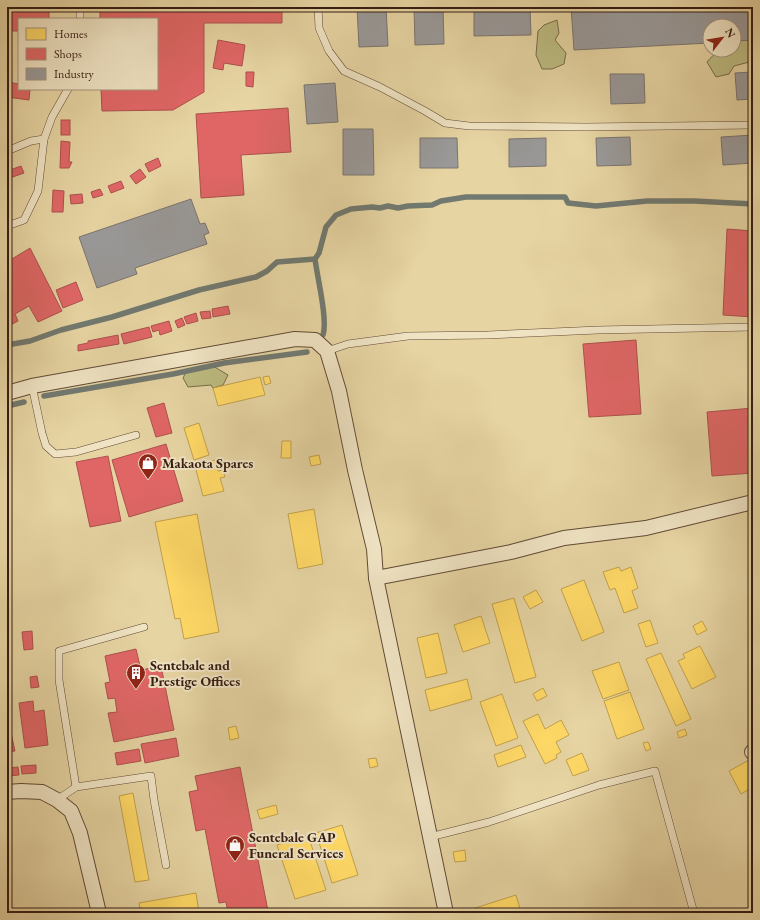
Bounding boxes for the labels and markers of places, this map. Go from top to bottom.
shop icon: Makaota Spares [137,452,159,480]
place label: Makaota Spares [162,454,253,472]
place label: Sentebale and Prestige Offices [150,656,240,690]
building icon: Sentebale and Prestige Offices [125,662,147,690]
place label: Sentebale GAP Funeral Services [249,828,343,862]
shop icon: Sentebale GAP Funeral Services [224,834,246,862]

